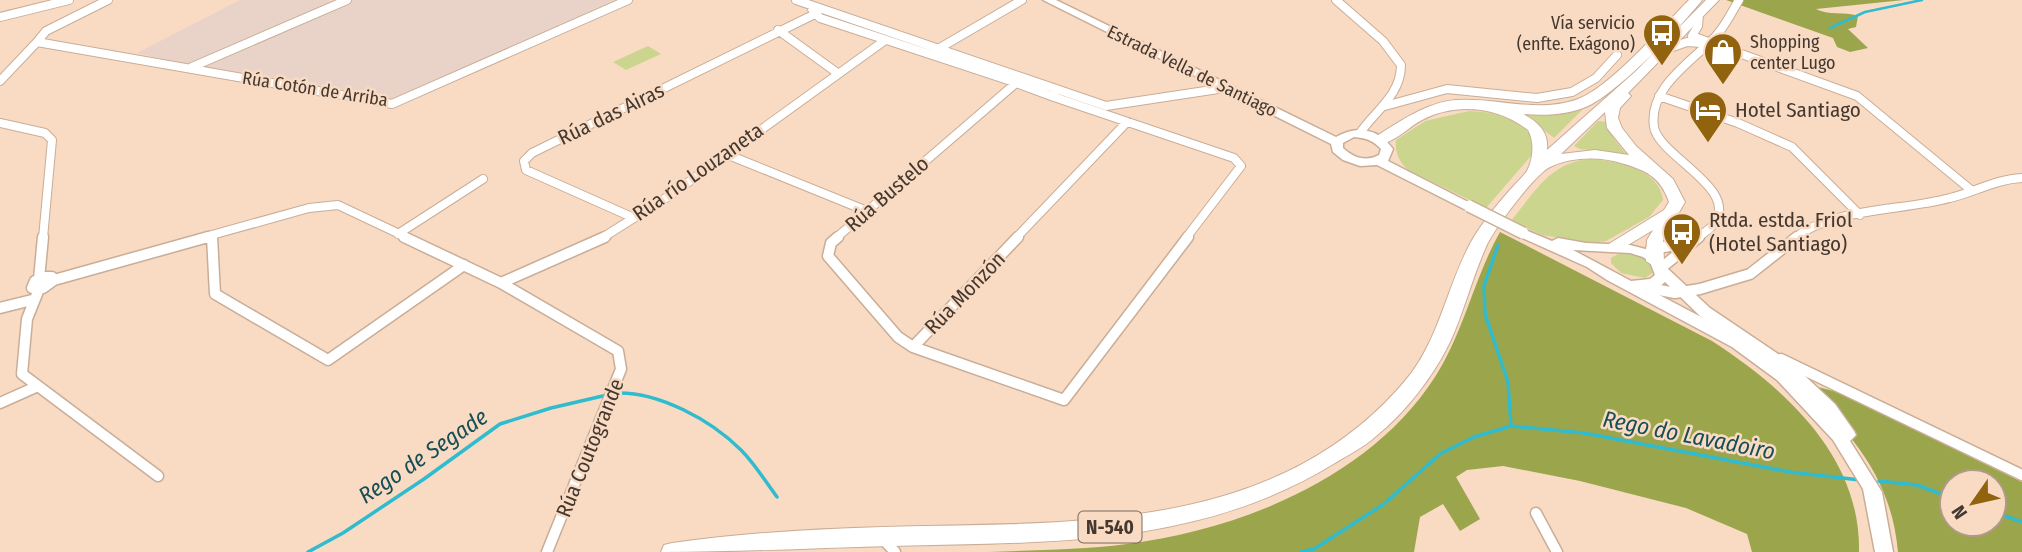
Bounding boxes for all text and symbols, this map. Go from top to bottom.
place label: Vía servicio (enfte. Exágono) [1517,12,1635,55]
bus stop icon: Vía servicio (enfte. Exágono) [1641,12,1683,67]
street label: Estrada Vella de Santiago [1104,20,1280,122]
shop icon: Shopping center Lugo [1702,31,1744,86]
place label: Shopping center Lugo [1750,31,1836,74]
street label: Rúa Cotón de Arriba [241,67,389,111]
street label: Rúa das Airas [554,77,668,151]
hotel icon: Hotel Santiago [1687,89,1729,144]
place label: Hotel Santiago [1735,97,1861,123]
street label: Rúa río Louzaneta [628,117,768,227]
street label: Rúa Bustelo [840,151,934,237]
place label: Rtda. estda. Friol (Hotel Santiago) [1709,207,1853,257]
bus stop icon: Rtda. estda. Friol (Hotel Santiago) [1661,211,1703,266]
street label: Rúa Monzón [919,246,1011,340]
street label: Rúa Coutogrande [550,375,630,521]
water label: Rego de Segade [353,402,493,510]
water label: Rego do Lavadoiro [1601,405,1777,465]
north arrow [1938,468,2008,538]
text: N [1947,501,1972,523]
road number: N-540 [1078,512,1142,542]

